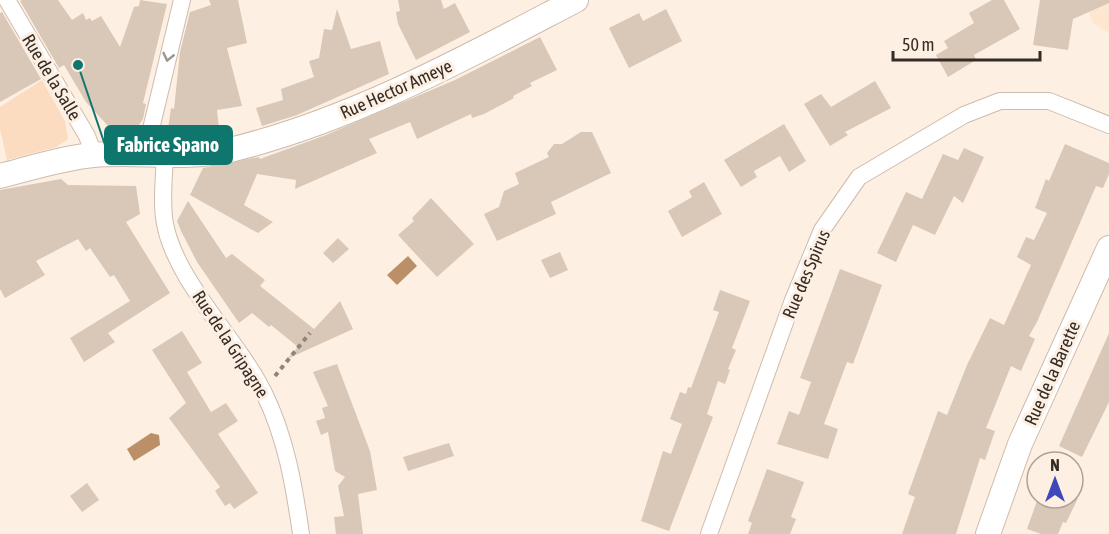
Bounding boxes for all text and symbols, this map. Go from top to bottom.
scale bar [893,24,1040,62]
street label: Rue de la Salle [18,30,86,124]
text: 50 m [902,34,934,55]
one-way arrow [163,52,176,62]
street label: Rue Hector Ameye [337,55,455,123]
callout: Fabrice Spano [105,126,232,164]
text: Fabrice Spano [117,133,219,156]
street label: Rue des Spirus [778,226,834,322]
street label: Rue de la Gripagne [189,286,273,402]
street label: Rue de la Barette [1020,318,1084,428]
north arrow [1025,450,1085,510]
text: N [1050,456,1060,474]

